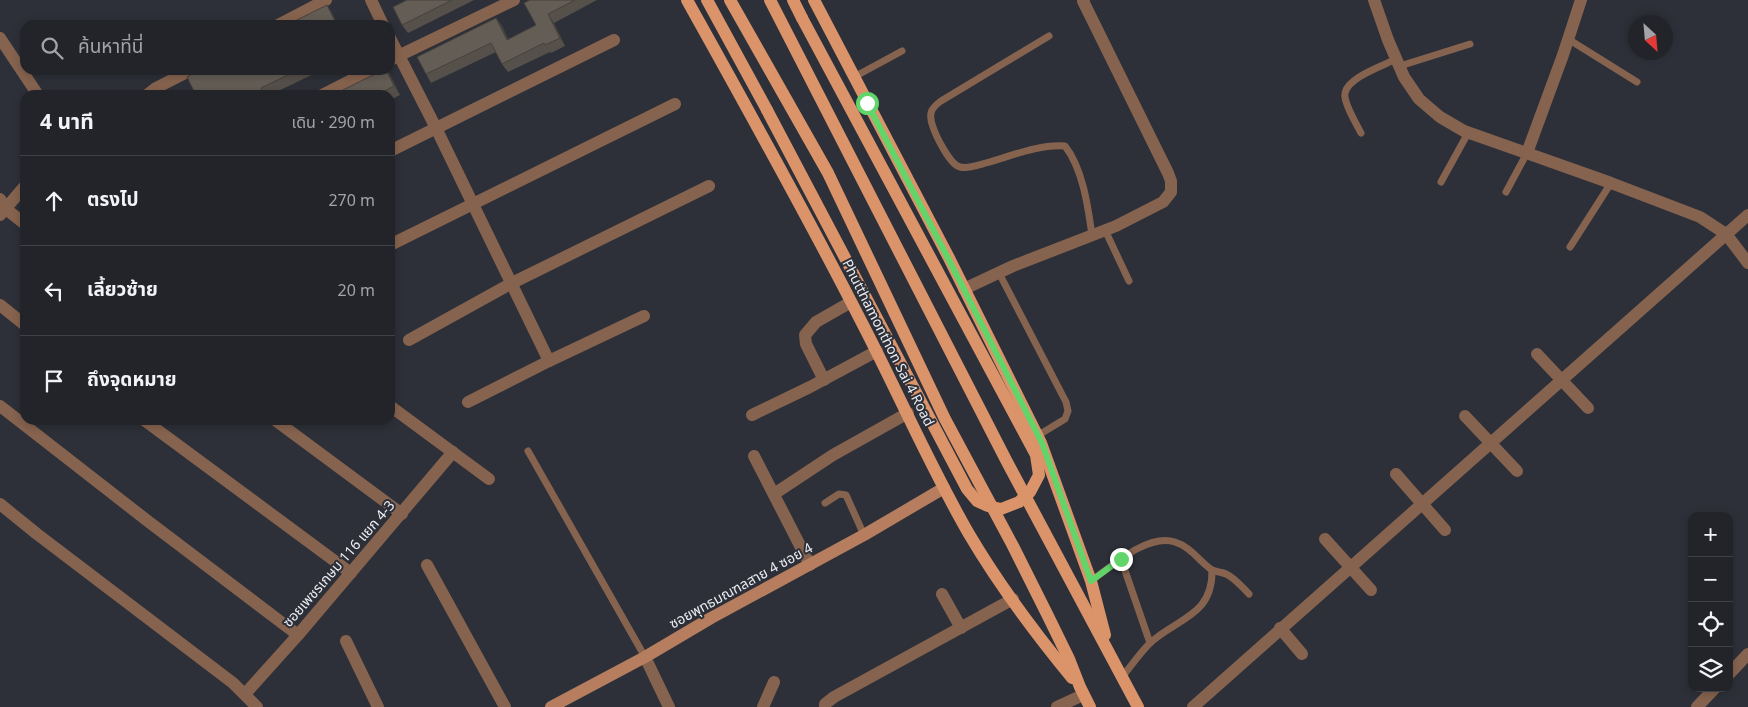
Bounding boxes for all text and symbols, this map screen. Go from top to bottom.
north arrow [1628,15,1673,60]
search box [20,20,395,75]
text: ค้นหาที่นี่ [78,33,143,62]
icon: search [38,34,66,62]
route start [856,92,879,115]
text: 4 นาที [40,107,94,138]
text: เดิน · 290 m [292,111,375,135]
text: ตรงไป [87,186,139,215]
icon: ahead [40,187,68,215]
text: 270 m [328,189,375,213]
street label: Phutthamonthon Sai 4 Road [837,256,939,430]
text: เลี้ยวซ้าย [87,276,158,305]
icon: left [40,277,68,305]
text: 20 m [338,279,375,303]
text: ถึงจุดหมาย [87,366,177,395]
icon: arrive [40,367,68,395]
street label: ซอยเพชรเกษม 116 แยก 4-3 [278,496,400,632]
map controls [1688,512,1733,692]
button: + [1688,512,1733,557]
street label: ซอยพุทธมณฑลสาย 4 ซอย 4 [665,538,817,634]
route end [1110,548,1133,571]
button: − [1688,557,1733,602]
button: locate [1688,602,1733,647]
button: layers [1688,647,1733,692]

